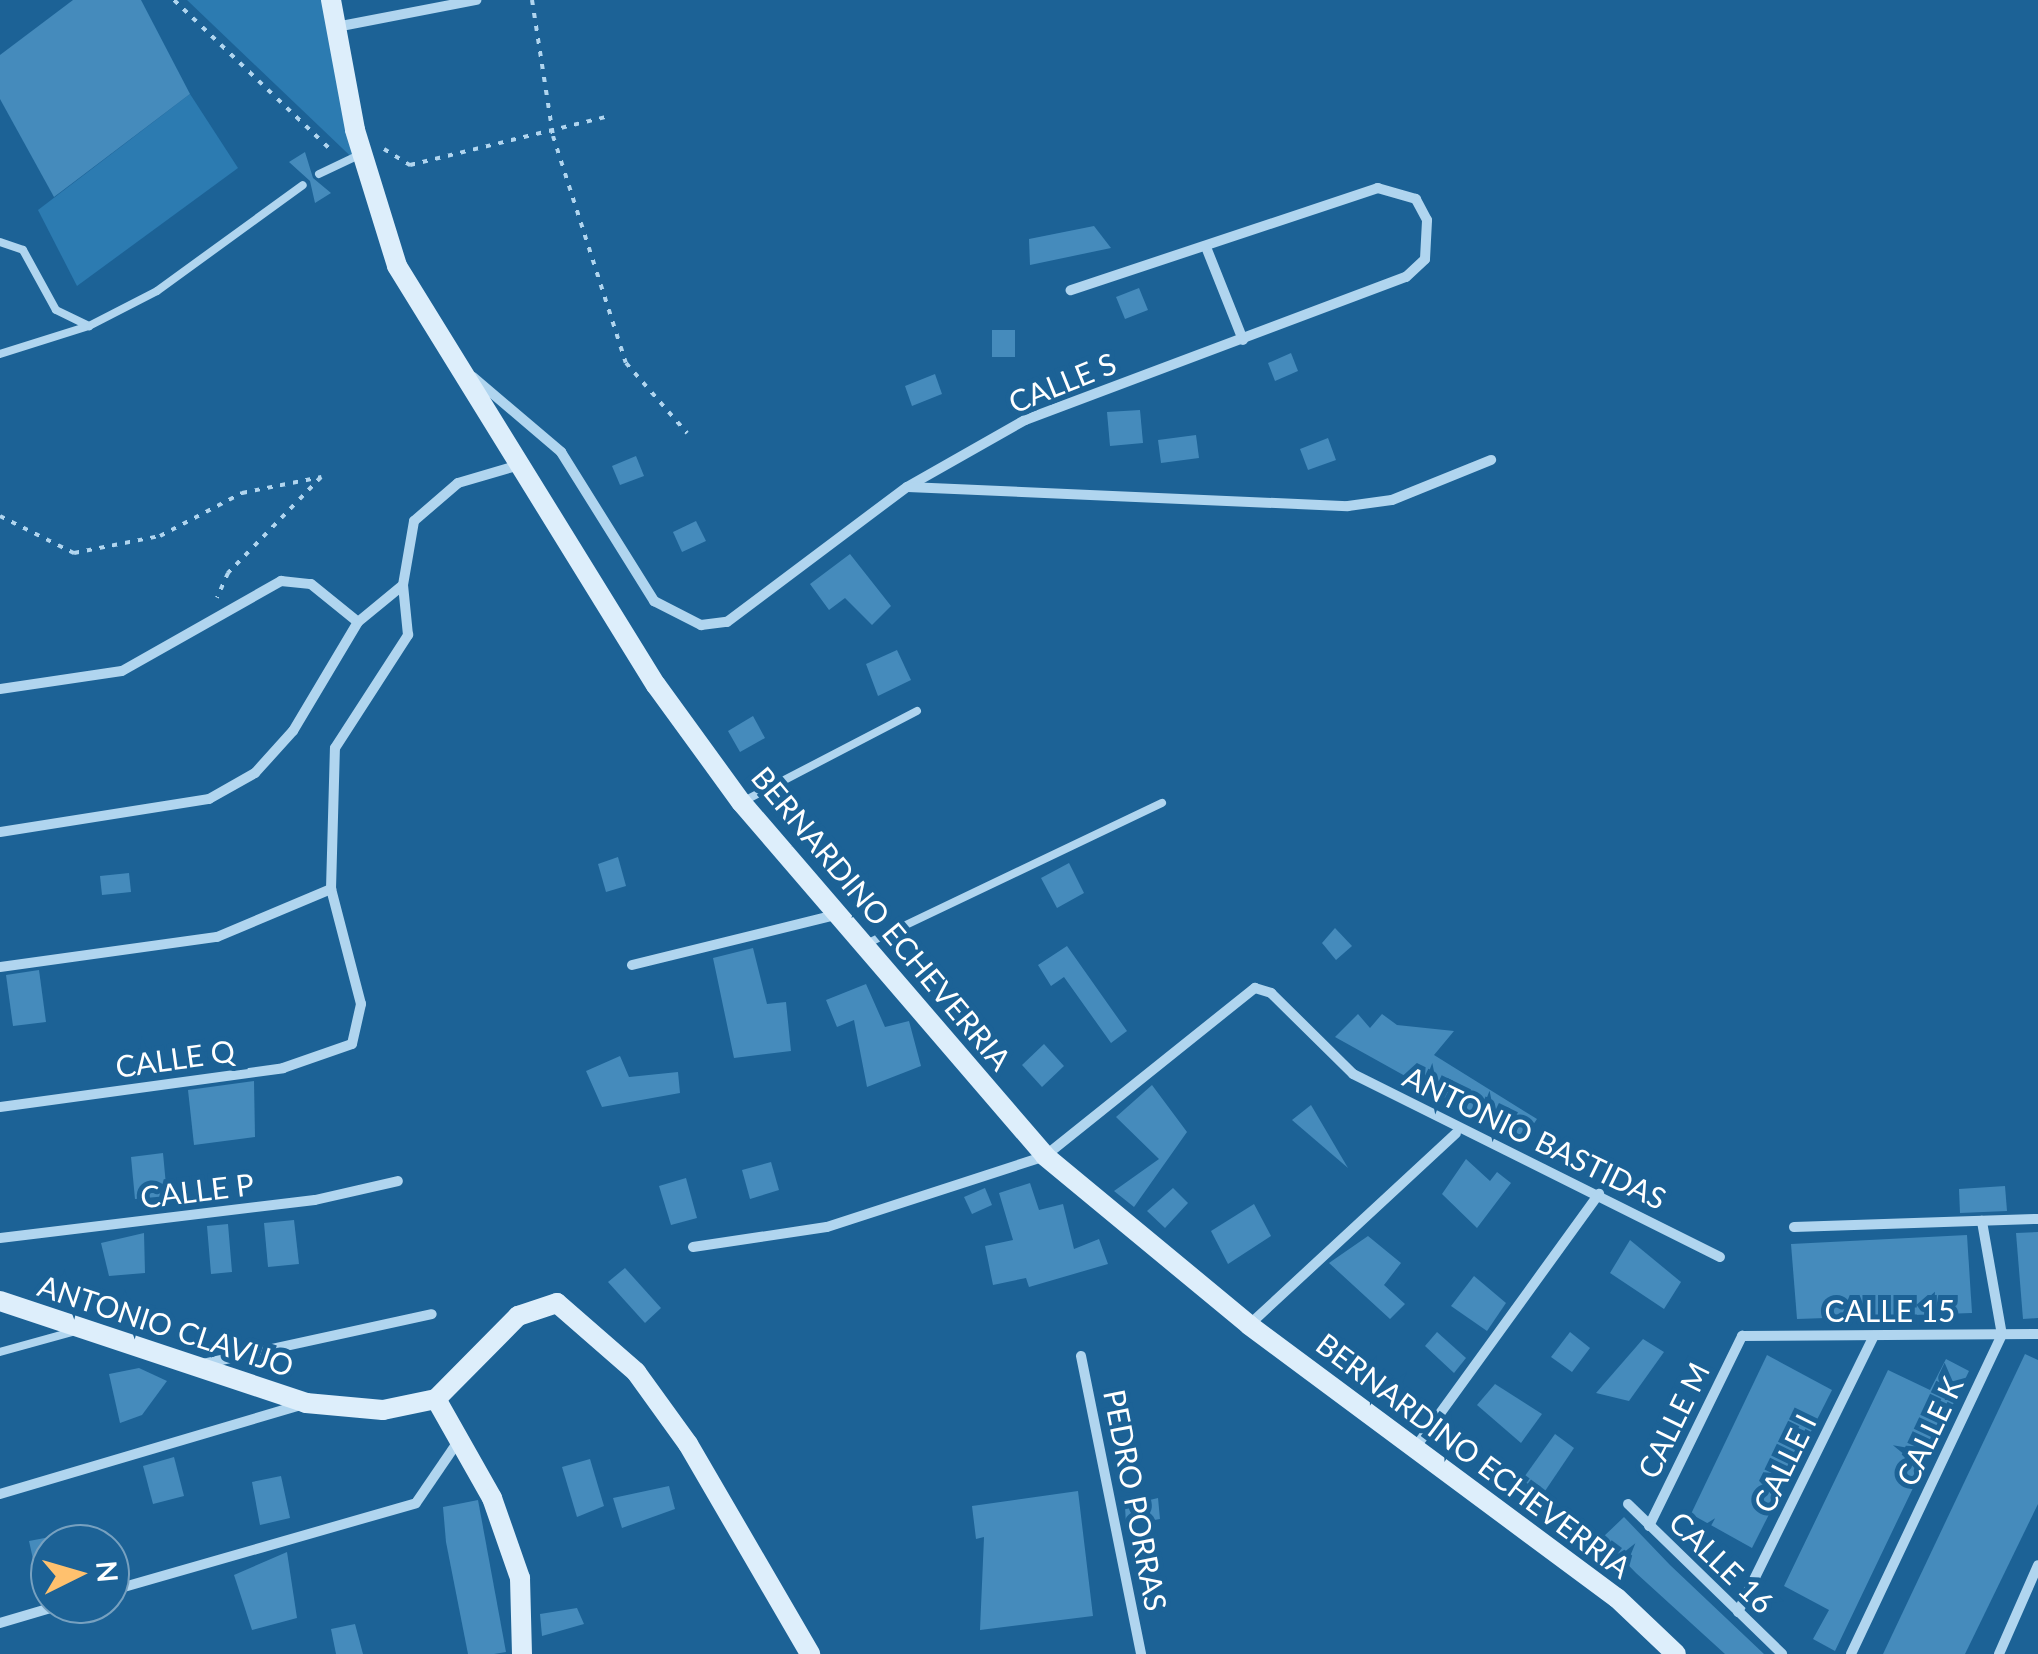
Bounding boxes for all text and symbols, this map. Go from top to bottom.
street label: CALLE S [1003,344,1121,420]
street label: BERNARDINO ECHEVERRIA [745,759,1019,1077]
street label: CALLE Q [113,1032,237,1084]
street label: ANTONIO BASTIDAS [1398,1058,1672,1216]
street label: CALLE P [138,1165,256,1215]
street label: ANTONIO CLAVIJO [34,1267,298,1383]
street label: CALLE 15 [1825,1292,1955,1328]
street label: BERNARDINO ECHEVERRIA [1310,1325,1638,1585]
street label: CALLE M [1630,1356,1716,1484]
street label: CALLE K [1888,1371,1970,1491]
street label: PEDRO PORRAS [1097,1386,1175,1614]
street label: CALLE I [1745,1408,1823,1518]
street label: CALLE 16 [1662,1504,1782,1620]
north arrow [30,1524,130,1624]
text: N [90,1559,126,1584]

